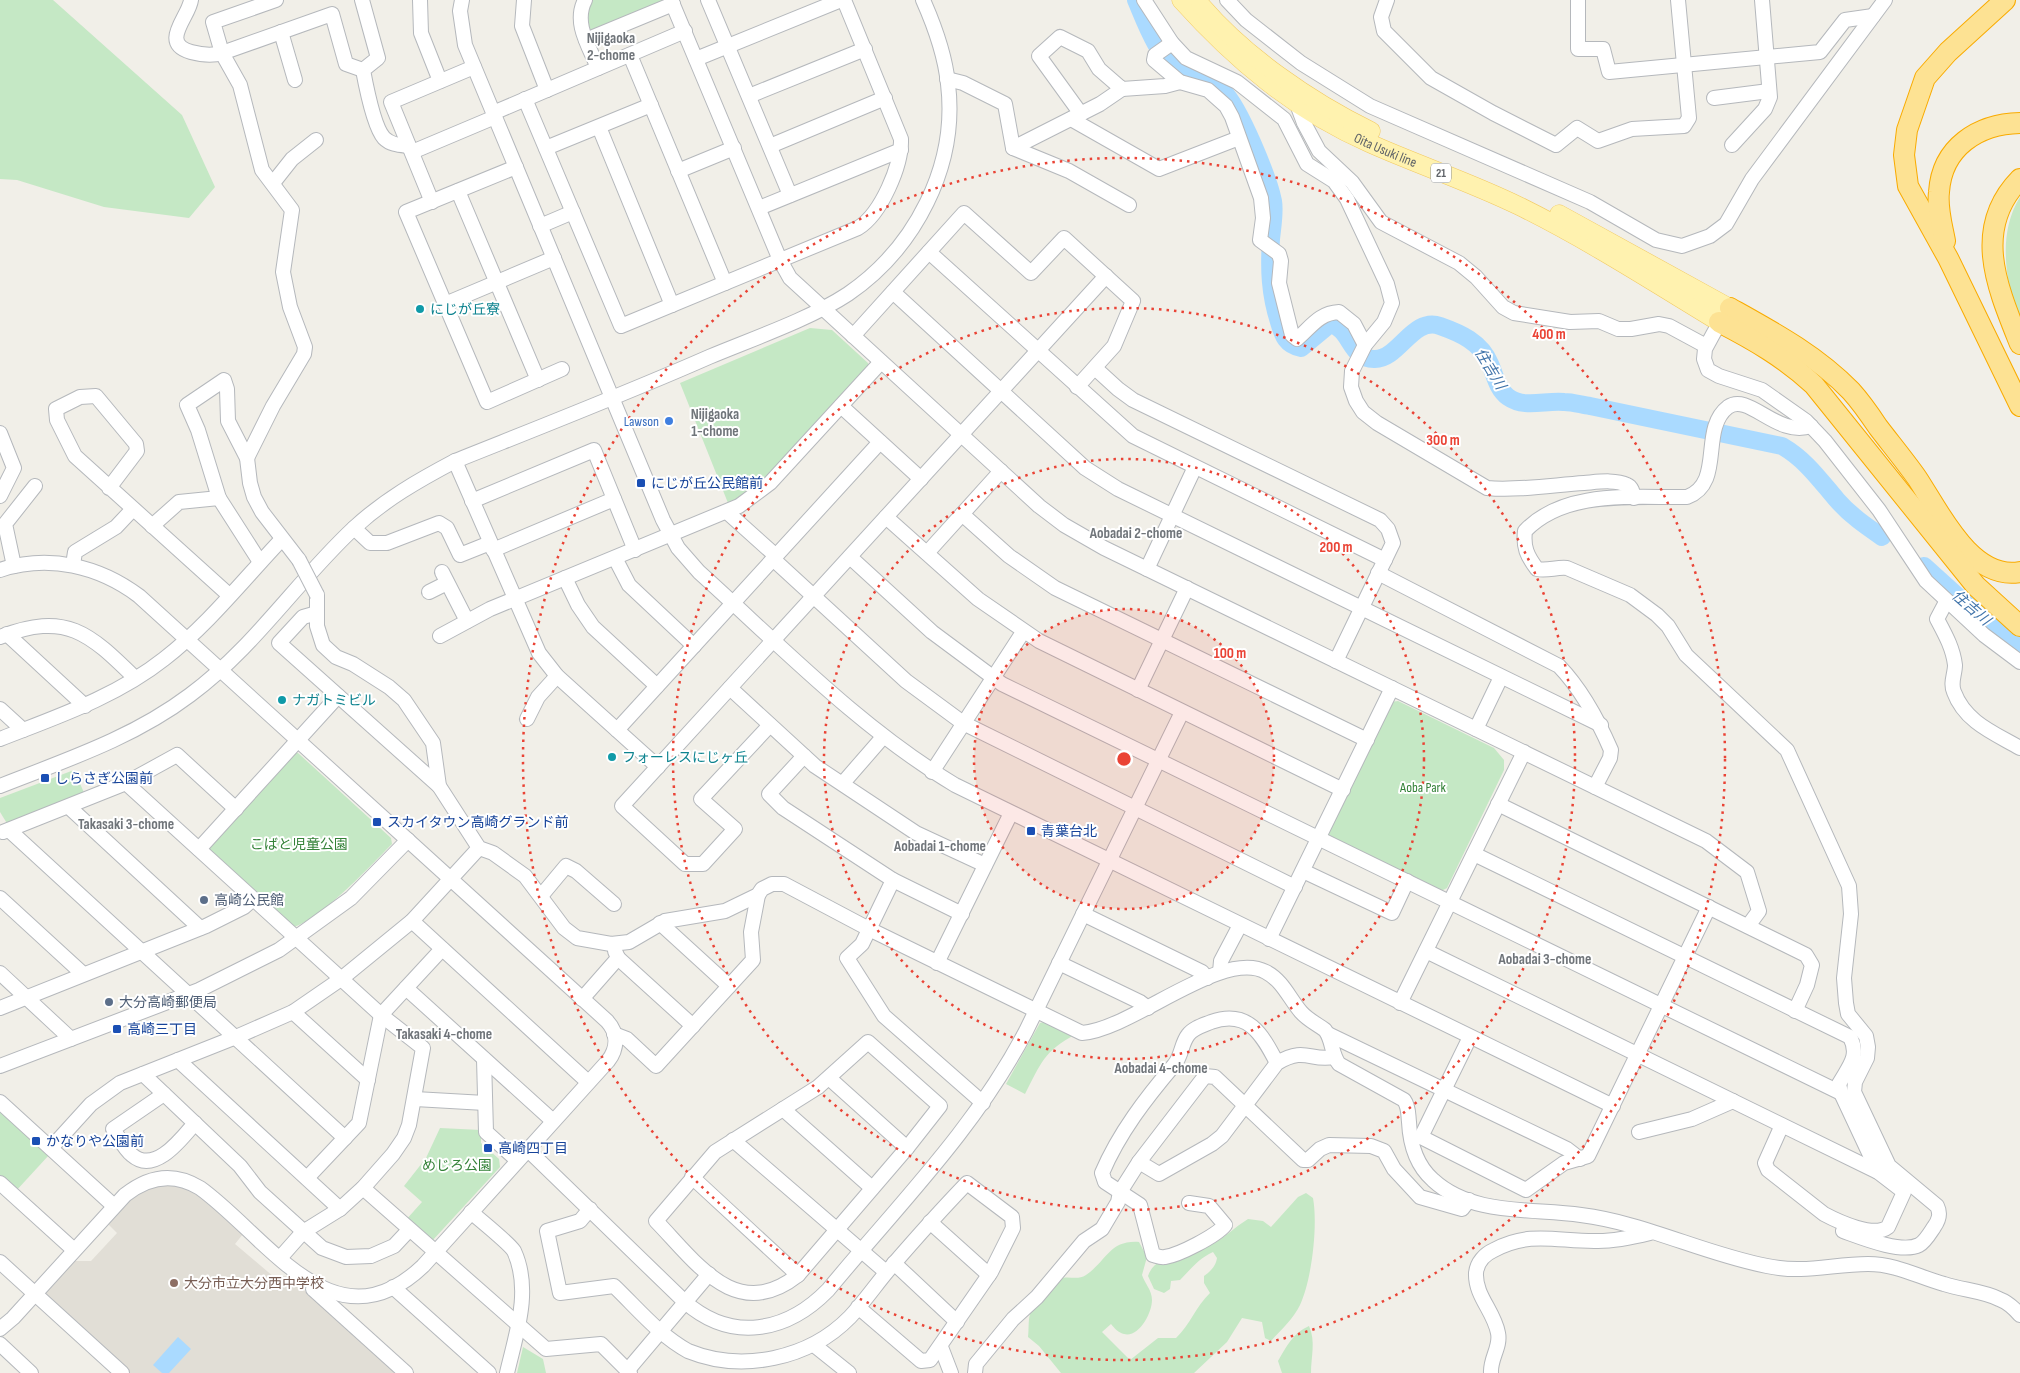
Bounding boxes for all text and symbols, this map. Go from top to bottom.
district label: Nijigaoka 2-chome [587,29,635,65]
street label: Oita Usuki line [1351,129,1419,171]
road number: 21 [1431,164,1451,182]
place label: にじが丘寮 [430,301,500,318]
marker: にじが丘寮 [414,303,426,315]
text: 400 m [1532,325,1566,344]
water label: 住吉川 [1470,345,1511,395]
district label: Nijigaoka 1-chome [691,405,739,441]
place label: Lawson [624,413,659,430]
marker: Lawson [663,415,675,427]
text: 300 m [1426,431,1460,450]
place label: にじが丘公民館前 [651,475,763,492]
marker: にじが丘公民館前 [635,477,647,489]
district label: Aobadai 2-chome [1089,524,1182,543]
text: 200 m [1319,538,1353,557]
water label: 住吉川 [1948,586,1996,631]
text: 100 m [1214,644,1246,663]
place label: ナガトミビル [292,692,376,709]
marker: ナガトミビル [276,694,288,706]
place label: フォーレスにじヶ丘 [622,749,748,766]
centre of rings [1115,750,1133,768]
marker: フォーレスにじヶ丘 [606,751,618,763]
place label: しらさぎ公園前 [55,770,153,787]
marker: しらさぎ公園前 [39,772,51,784]
park label: Aoba Park [1399,779,1447,796]
place label: スカイタウン高崎グランド前 [387,814,568,831]
district label: Takasaki 3-chome [78,815,174,834]
marker: スカイタウン高崎グランド前 [371,816,383,828]
place label: 青葉台北 [1041,823,1097,840]
marker: 青葉台北 [1025,825,1037,837]
park label: こばと児童公園 [250,836,348,853]
district label: Aobadai 1-chome [893,837,986,856]
place label: 高崎公民館 [214,892,284,909]
marker: 高崎公民館 [198,894,210,906]
district label: Aobadai 3-chome [1498,950,1591,969]
place label: 大分高崎郵便局 [119,994,217,1011]
marker: 大分高崎郵便局 [103,996,115,1008]
place label: 高崎三丁目 [127,1021,197,1038]
marker: 高崎三丁目 [111,1023,123,1035]
district label: Takasaki 4-chome [396,1025,492,1044]
district label: Aobadai 4-chome [1113,1059,1208,1078]
place label: かなりや公園前 [46,1133,144,1150]
marker: かなりや公園前 [30,1135,42,1147]
place label: 高崎四丁目 [498,1140,568,1157]
marker: 高崎四丁目 [482,1142,494,1154]
park label: めじろ公園 [422,1157,492,1174]
place label: 大分市立大分西中学校 [184,1275,324,1292]
marker: 大分市立大分西中学校 [168,1277,180,1289]

